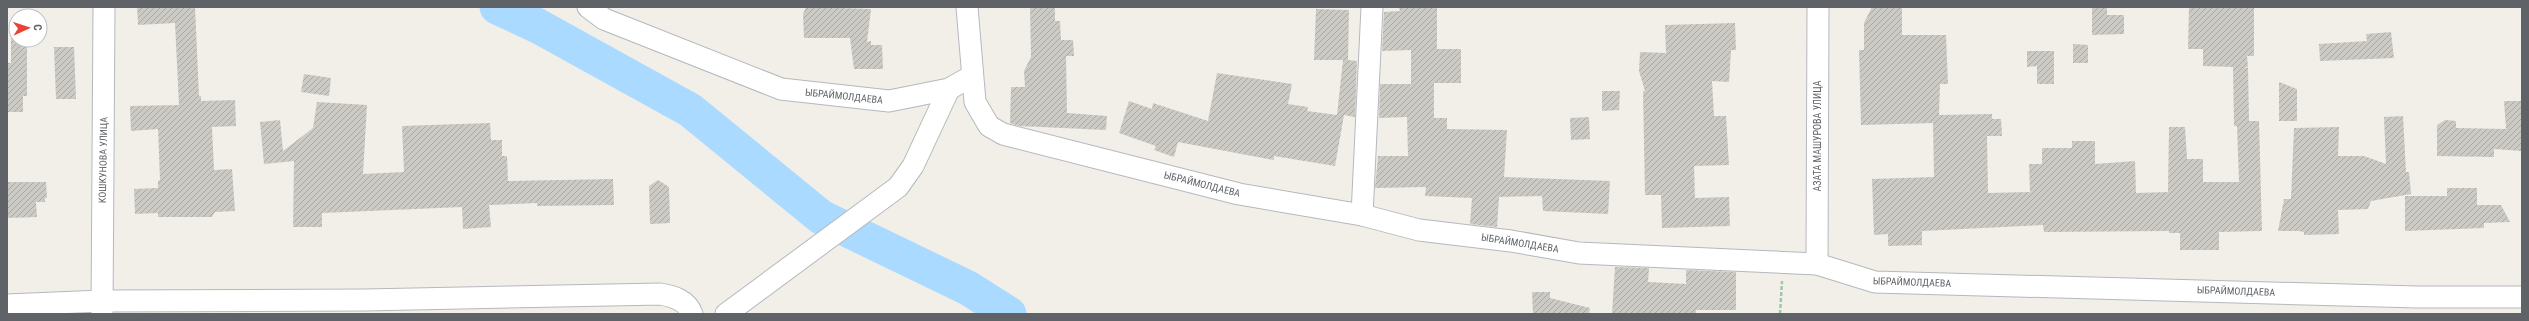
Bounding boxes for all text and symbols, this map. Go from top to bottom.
north arrow [8,8,48,48]
text: С [31,24,44,31]
street label: АЗАТА МАШУРОВА УЛИЦА [1812,80,1823,191]
street label: ЫБРАЙМОЛДАЕВА [805,85,884,106]
street label: КОШКУНОВА УЛИЦА [97,117,109,203]
street label: ЫБРАЙМОЛДАЕВА [1163,168,1242,199]
street label: ЫБРАЙМОЛДАЕВА [1481,230,1560,255]
street label: ЫБРАЙМОЛДАЕВА [1873,274,1952,289]
street label: ЫБРАЙМОЛДАЕВА [2197,283,2276,298]

